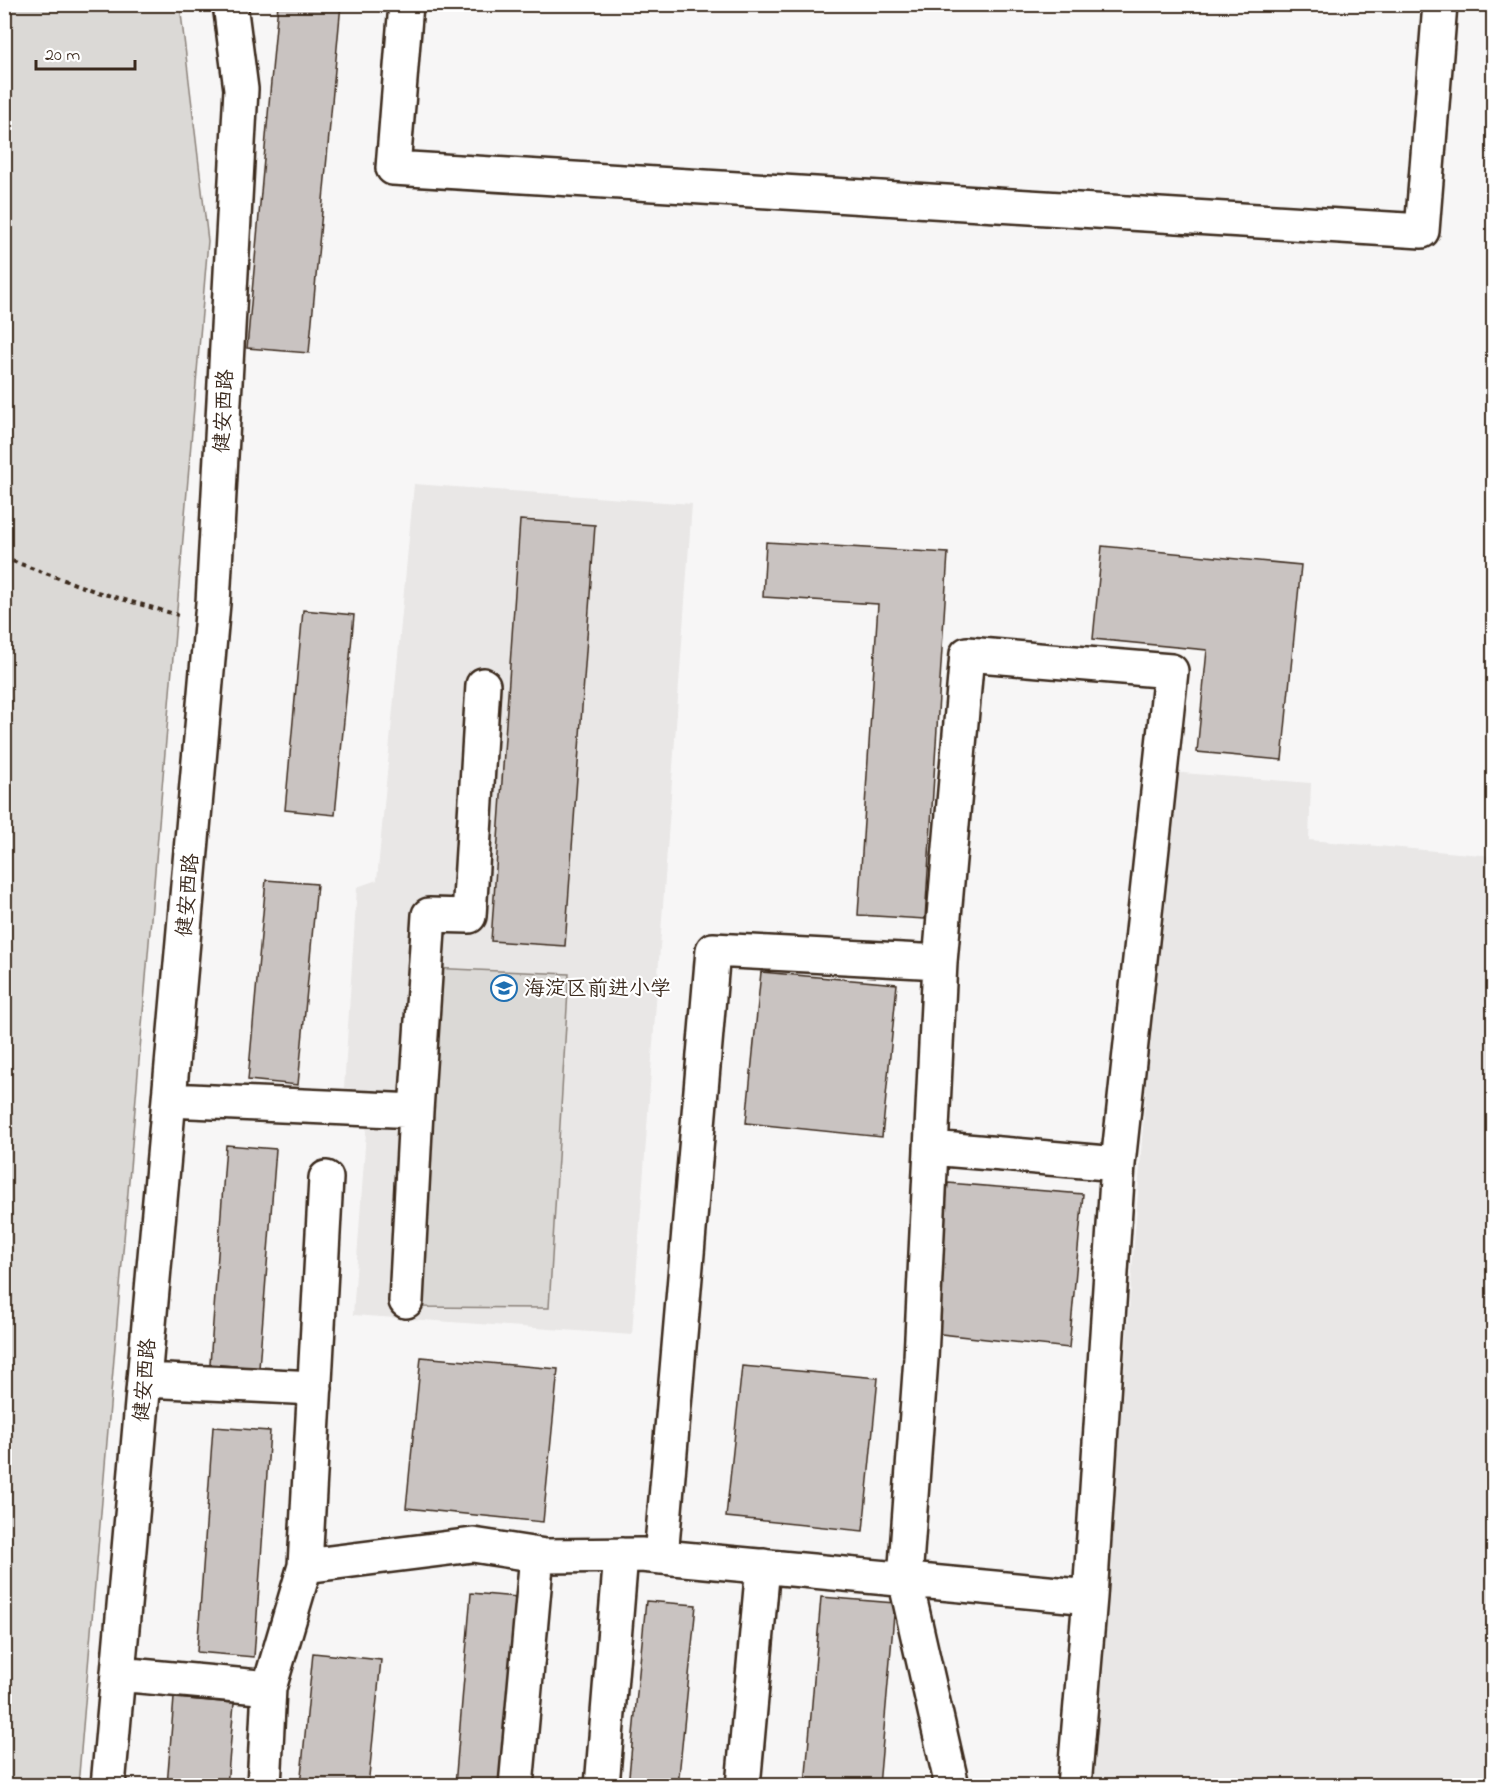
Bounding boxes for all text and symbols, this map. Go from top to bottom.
scale bar [36,33,135,71]
text: 20 m [45,43,80,69]
street label: 健安西路 [208,368,242,454]
street label: 健安西路 [170,852,208,938]
school or university icon: 海淀区前进小学 [489,973,519,1003]
place label: 海淀区前进小学 [524,975,671,1005]
street label: 健安西路 [127,1337,165,1423]

